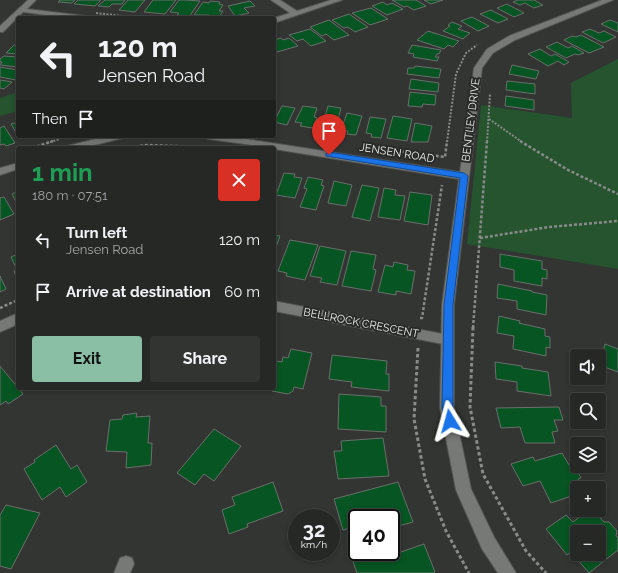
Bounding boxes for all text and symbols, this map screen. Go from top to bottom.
text: 120 m [98,31,178,64]
icon: left [32,32,84,84]
text: Jensen Road [98,65,205,86]
street label: BENTLEY DRIVE [459,77,483,162]
icon: arrive [75,108,97,130]
text: Then [32,110,67,128]
pin [312,114,346,155]
icon: arrive [318,120,340,142]
street label: JENSEN ROAD [359,141,435,165]
text: 1 min [32,158,93,187]
button: close [218,159,260,201]
text: 180 m · 07:51 [32,188,108,203]
text: Turn left [66,224,127,242]
icon: left [32,229,54,251]
text: 120 m [219,231,260,249]
text: Jensen Road [66,242,143,257]
icon: arrive [32,281,54,303]
text: Arrive at destination [66,283,211,301]
text: 60 m [224,283,260,301]
street label: BELLROCK CRESCENT [302,305,420,341]
button: Exit [32,336,142,382]
button: Share [150,336,260,382]
map controls [570,349,606,561]
button: sound [570,349,606,385]
button: search [570,393,606,429]
position arrow [429,400,471,442]
button: layers [570,437,606,473]
button: + [570,481,606,517]
speed limit sign: 40 [348,509,400,561]
text: 32 [303,518,325,542]
button: − [570,525,606,561]
text: km/h [301,539,327,550]

